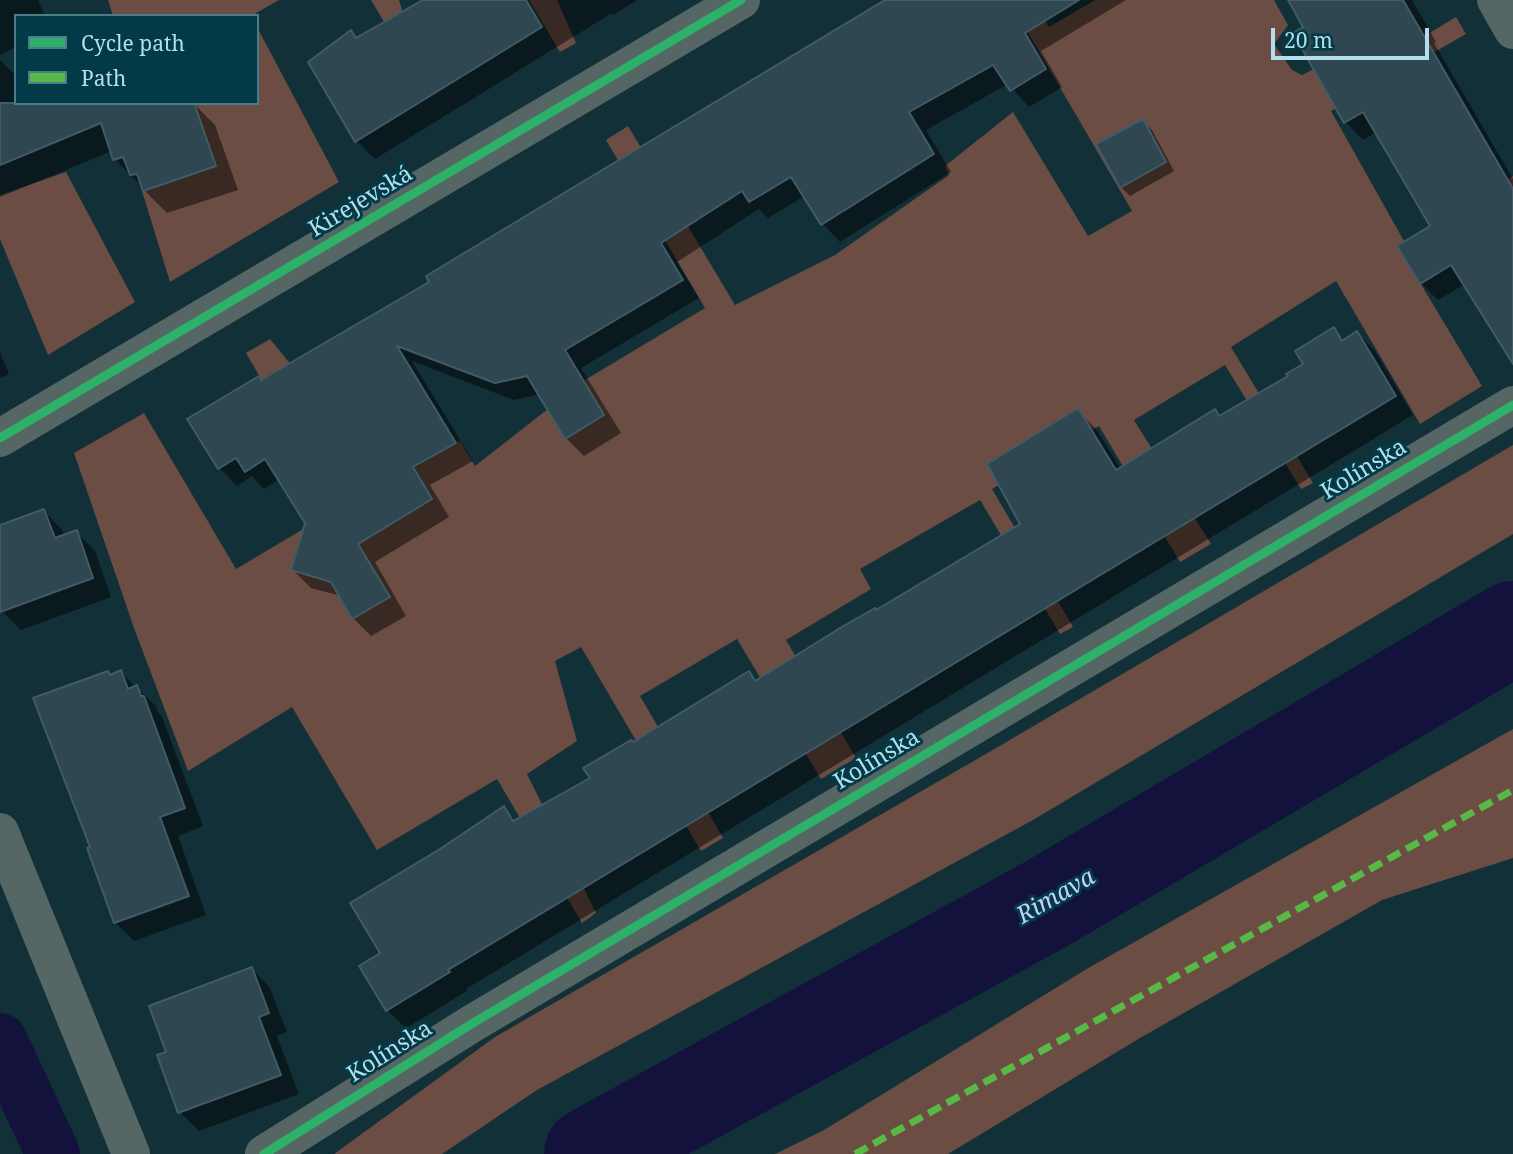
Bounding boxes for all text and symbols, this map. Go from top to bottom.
legend [14,14,259,105]
scale bar [1275,14,1432,58]
text: 20 m [1284,26,1333,54]
text: Cycle path [81,29,185,57]
text: Path [81,64,126,92]
street label: Kirejevská [304,160,418,244]
street label: Kolínska [1316,434,1412,506]
street label: Kolínska [829,724,925,796]
water label: Rimava [1012,863,1100,931]
street label: Kolínska [342,1015,438,1089]

